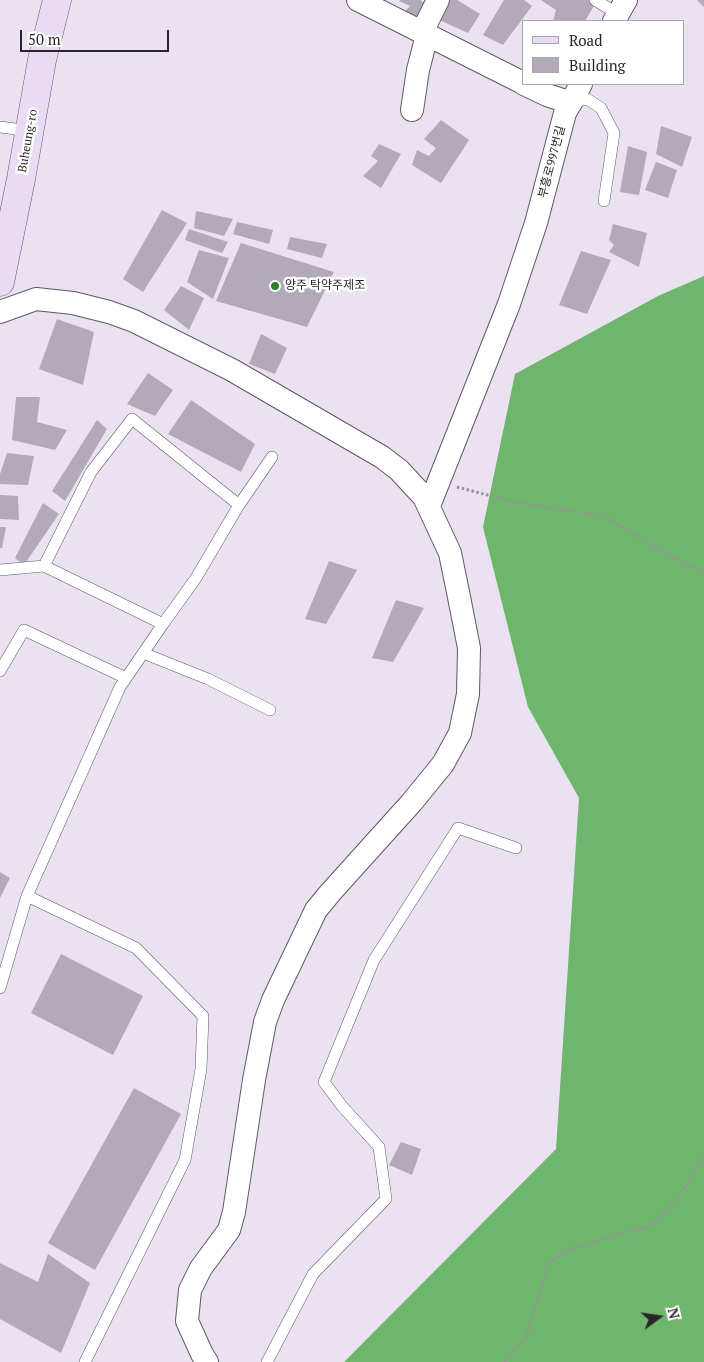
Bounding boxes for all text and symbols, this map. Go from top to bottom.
scale bar [22,20,171,52]
legend [522,20,684,85]
text: 50 m [28,29,61,49]
text: Road [569,30,602,50]
text: Building [569,55,626,75]
street label: Buheung-ro [15,108,41,174]
street label: 부흥로997번길 [535,124,569,200]
place label: 양주 탁약주제조 [285,279,365,293]
marker: 양주 탁약주제조 [269,280,281,292]
north arrow [634,1292,684,1342]
text: N [664,1306,685,1321]

